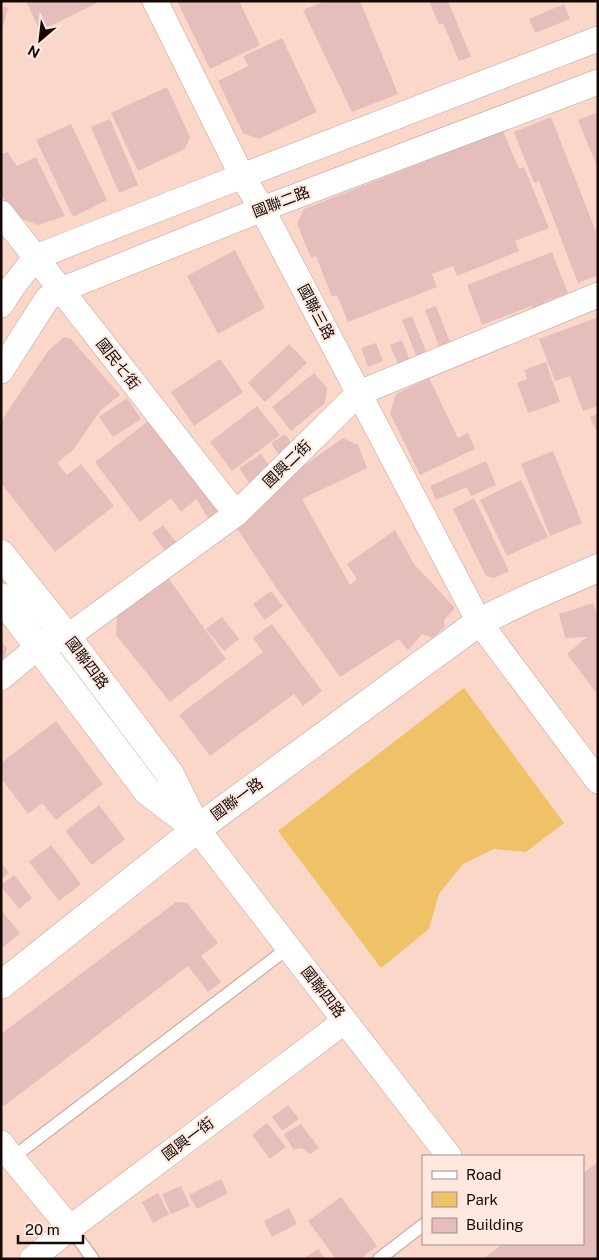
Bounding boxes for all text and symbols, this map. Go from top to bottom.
north arrow [15,15,65,65]
text: N [25,42,42,61]
street label: 國聯二路 [250,183,312,220]
street label: 國聯三路 [295,281,338,342]
street label: 國民七街 [93,335,144,393]
street label: 國興二街 [259,437,314,491]
street label: 國聯四路 [63,634,112,692]
street label: 國聯一路 [207,774,266,823]
street label: 國聯四路 [298,963,349,1021]
street label: 國興一街 [159,1114,217,1163]
legend [422,1155,584,1245]
text: Road [466,1166,502,1183]
text: Park [466,1191,498,1208]
scale bar [18,1212,82,1244]
text: Building [466,1216,524,1233]
text: 20 m [25,1221,60,1238]

